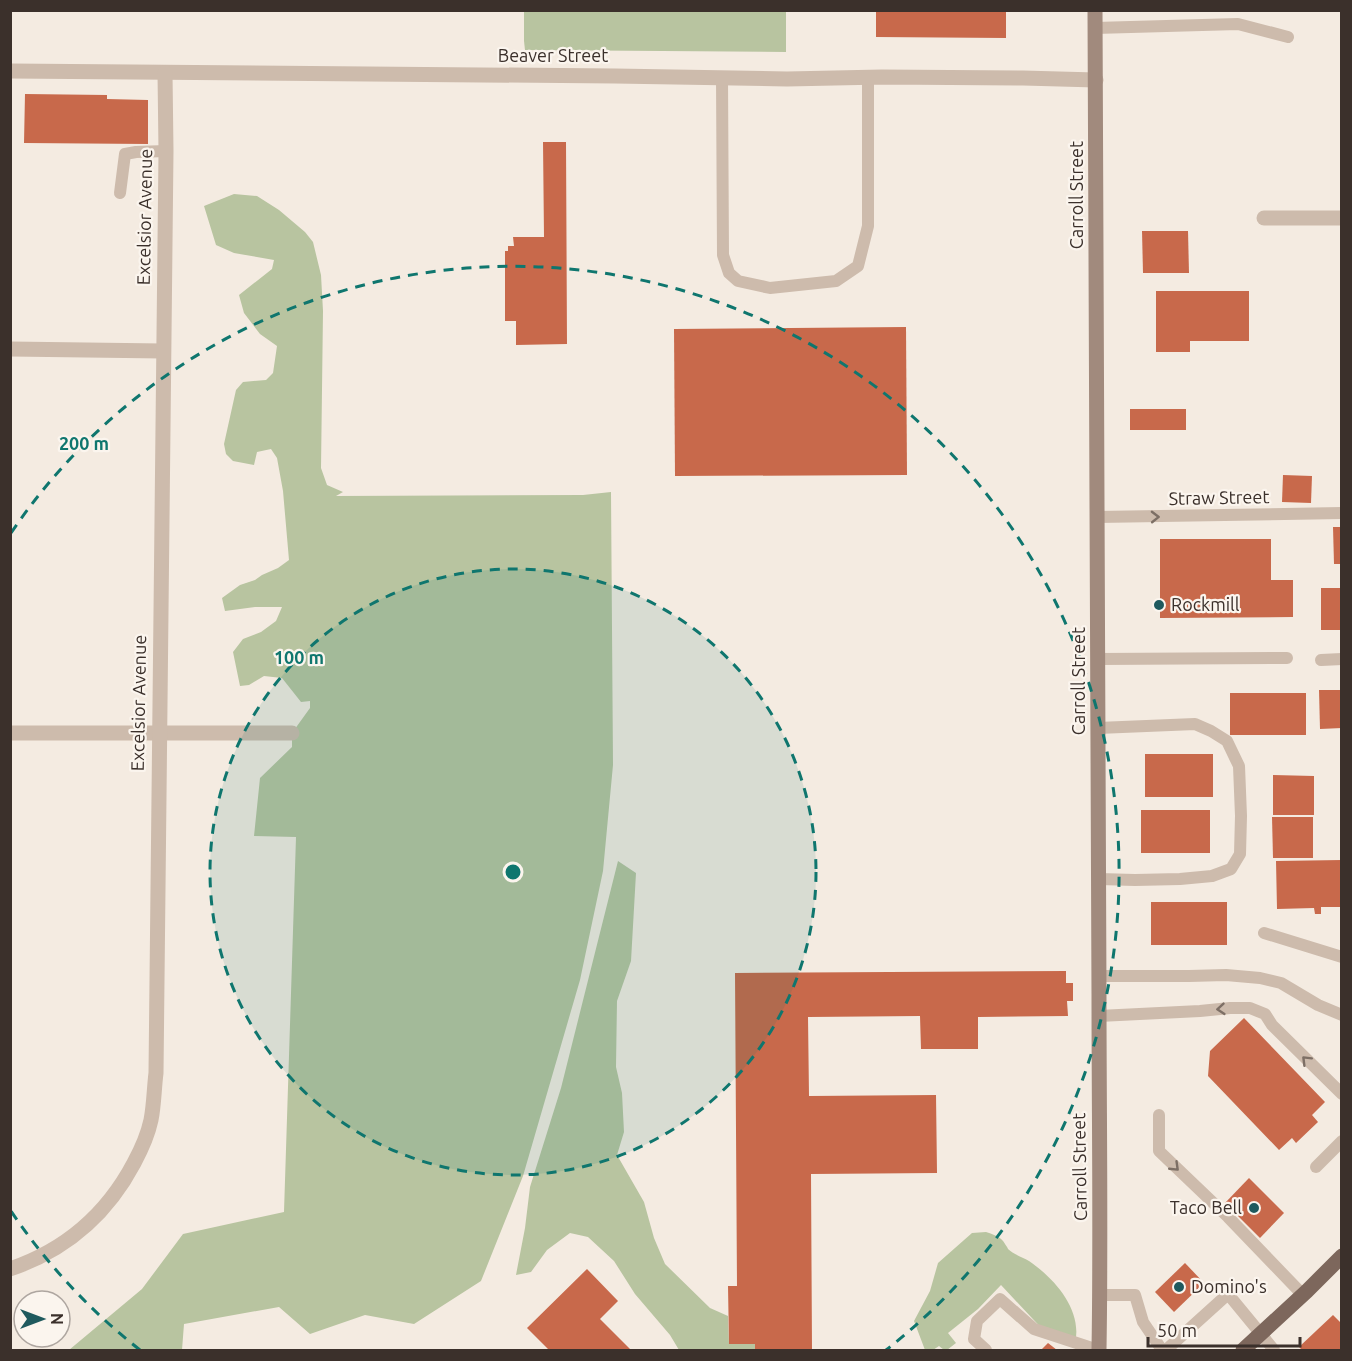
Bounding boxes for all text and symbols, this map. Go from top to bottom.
street label: Beaver Street [498,45,608,65]
street label: Carroll Street [1066,141,1086,249]
street label: Excelsior Avenue [133,149,155,285]
text: 200 m [59,433,109,453]
street label: Straw Street [1168,486,1270,508]
one-way arrow [1151,510,1160,523]
place label: Rockmill [1171,594,1240,614]
marker: Rockmill [1152,598,1166,612]
street label: Carroll Street [1068,627,1088,735]
street label: Excelsior Avenue [127,635,149,771]
text: 100 m [274,647,324,667]
centre of rings [503,862,523,882]
one-way arrow [1217,1002,1226,1015]
one-way arrow [1303,1056,1314,1067]
street label: Carroll Street [1068,1113,1090,1221]
one-way arrow [1168,1159,1179,1170]
place label: Taco Bell [1170,1197,1242,1217]
marker: Taco Bell [1247,1201,1261,1215]
place label: Domino's [1191,1276,1267,1296]
marker: Domino's [1172,1280,1186,1294]
north arrow [12,1289,72,1349]
scale bar [1148,1310,1300,1348]
text: N [48,1313,66,1325]
text: 50 m [1157,1320,1197,1340]

